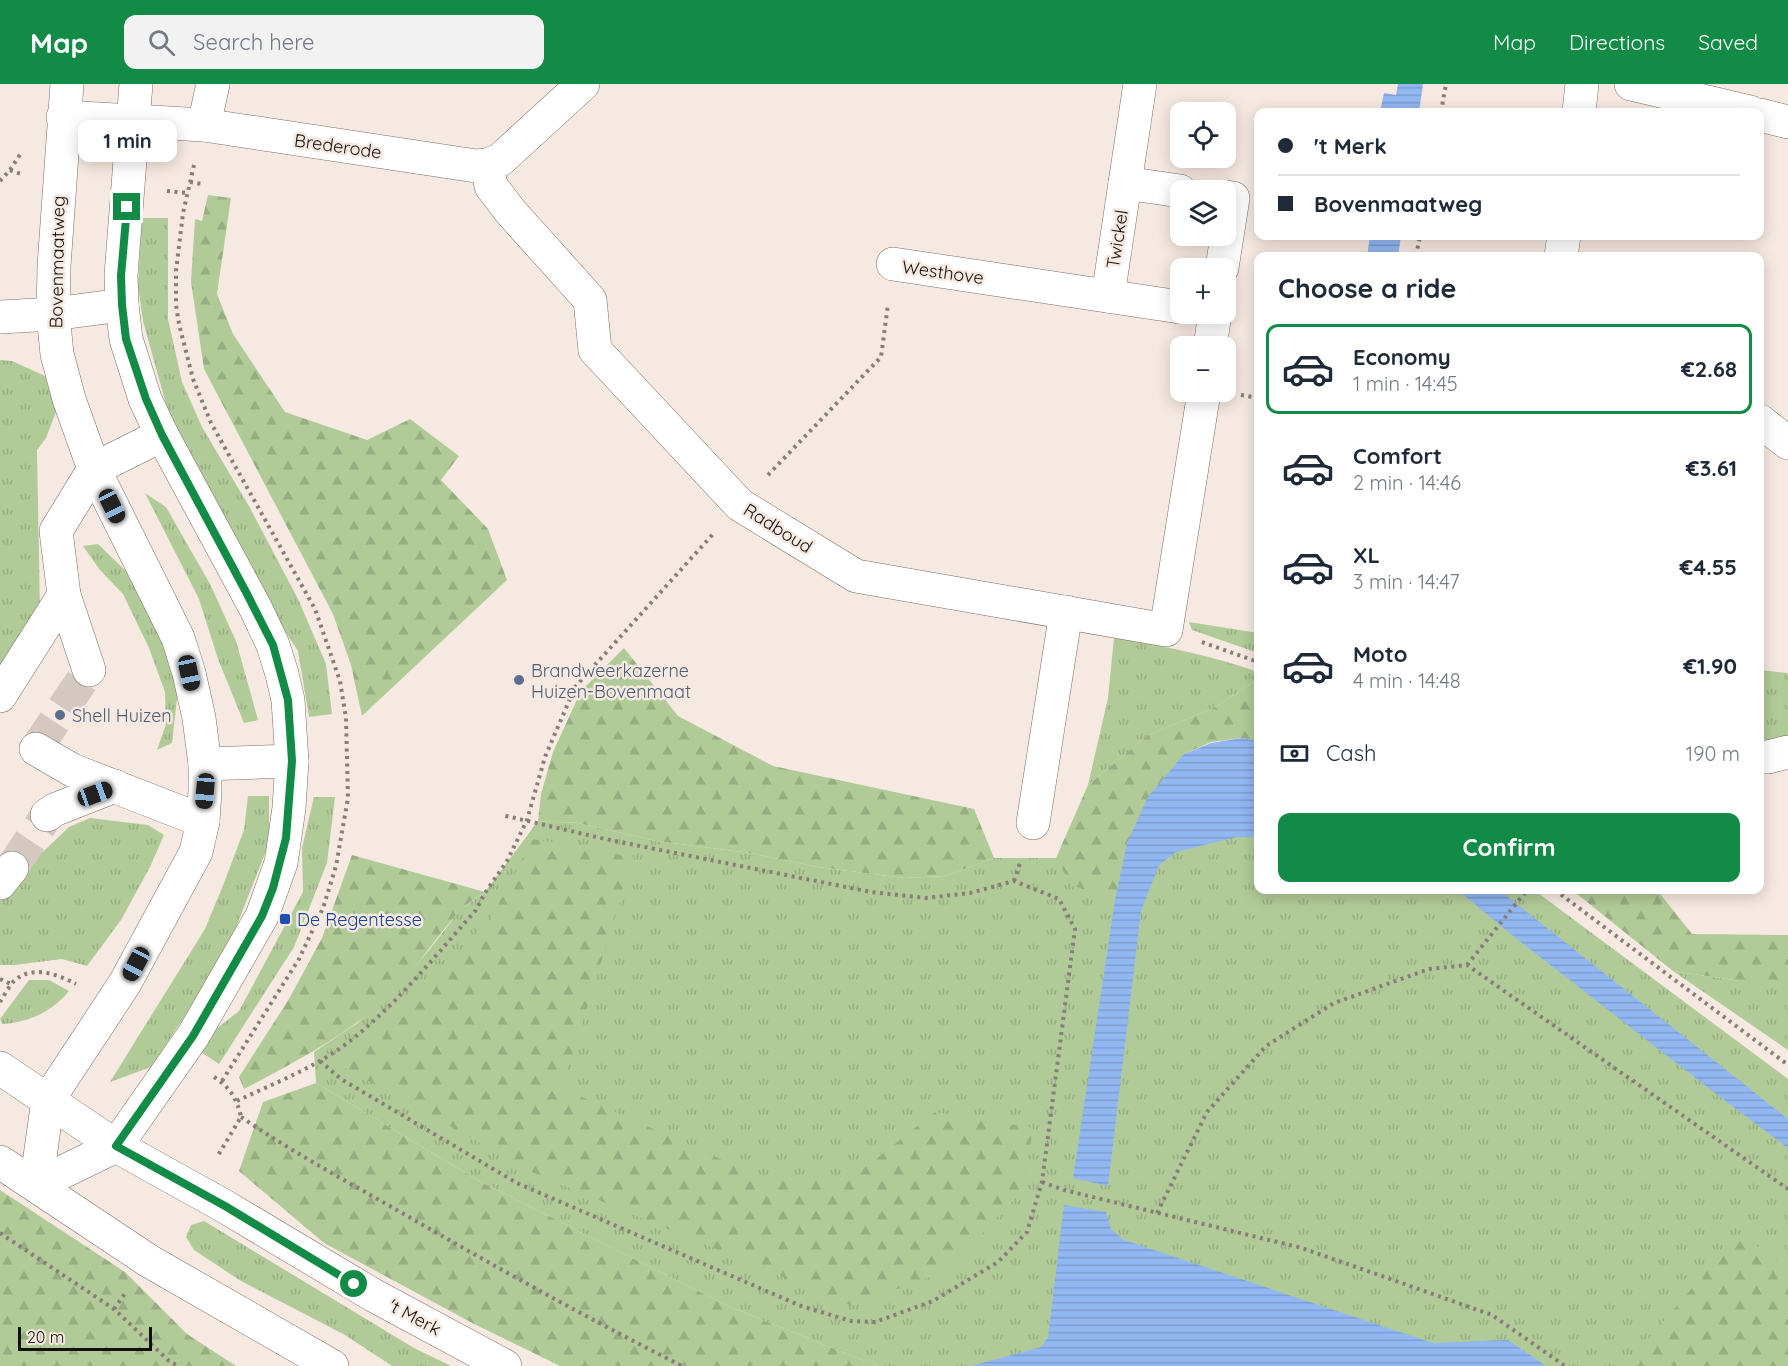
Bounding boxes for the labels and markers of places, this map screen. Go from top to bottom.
place label: Brandweerkazerne Huizen-Bovenmaat [531,659,691,703]
marker: Brandweerkazerne Huizen-Bovenmaat [512,673,526,687]
place label: Shell Huizen [72,704,172,727]
marker: Shell Huizen [53,708,67,722]
place label: De Regentesse [297,908,422,931]
marker: De Regentesse [278,912,292,926]

